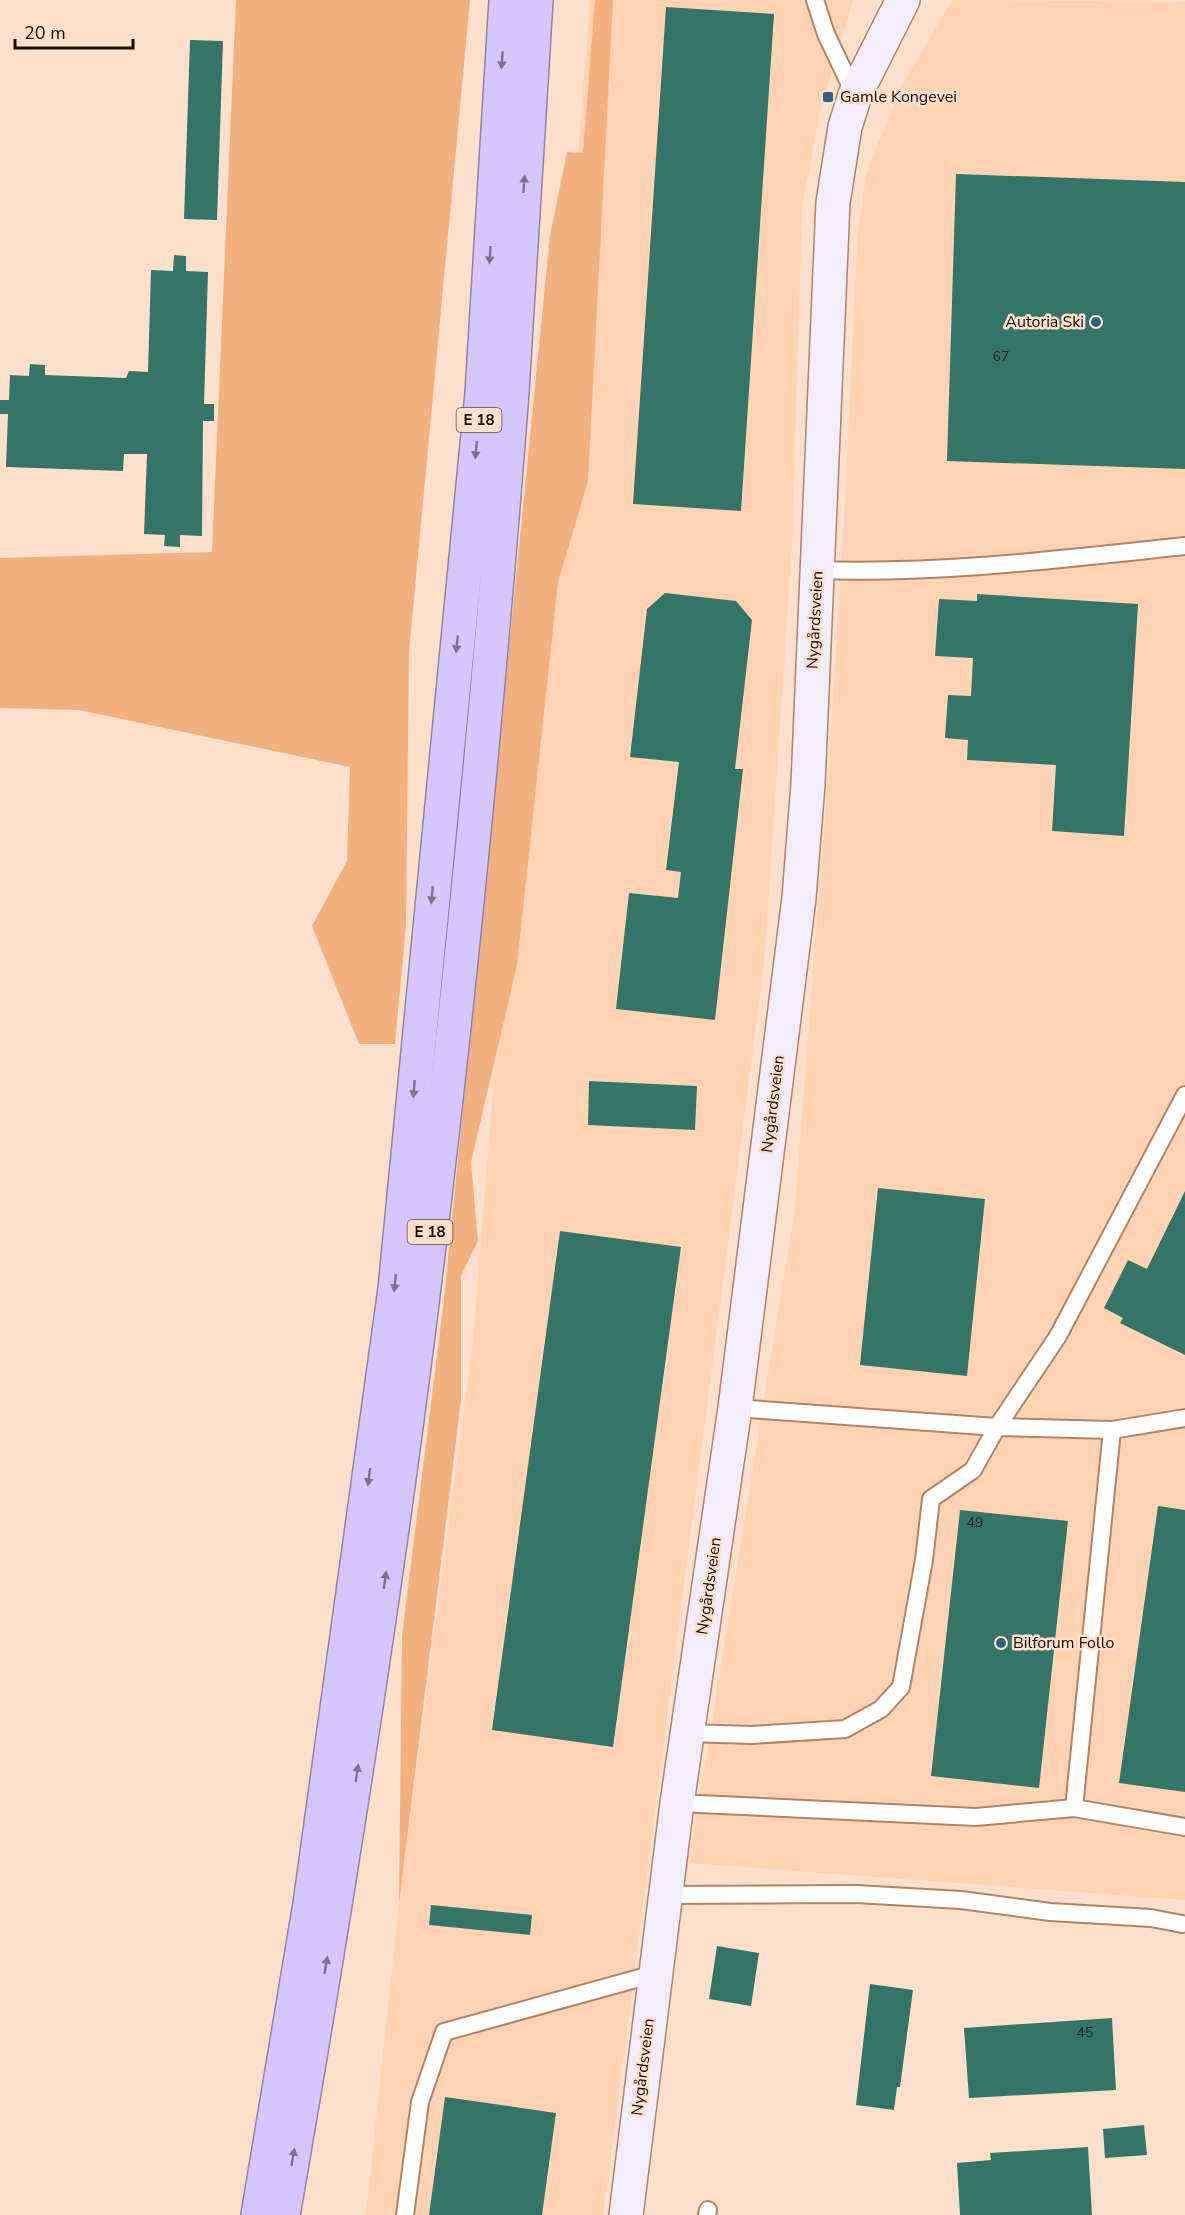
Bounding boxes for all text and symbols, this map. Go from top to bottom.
scale bar [15,12,134,50]
text: 20 m [24,21,66,45]
one-way arrow [498,51,507,70]
place label: Gamle Kongevei [840,86,957,108]
marker: Gamle Kongevei [821,90,835,104]
one-way arrow [519,174,529,193]
one-way arrow [486,246,495,265]
place label: Autoria Ski [1005,311,1084,333]
marker: Autoria Ski [1089,315,1103,329]
house number: 67 [993,347,1009,366]
road number: E 18 [456,408,502,432]
one-way arrow [471,440,481,459]
street label: Nygårdsveien [801,570,829,670]
one-way arrow [452,634,462,653]
one-way arrow [427,886,437,905]
street label: Nygårdsveien [756,1054,790,1154]
one-way arrow [409,1080,419,1099]
road number: E 18 [408,1220,452,1244]
one-way arrow [390,1274,400,1293]
one-way arrow [365,1467,374,1486]
house number: 49 [967,1513,983,1532]
street label: Nygårdsveien [691,1536,727,1636]
one-way arrow [381,1570,390,1589]
place label: Bilforum Follo [1013,1632,1114,1654]
marker: Bilforum Follo [994,1636,1008,1650]
one-way arrow [353,1763,362,1782]
one-way arrow [322,1956,331,1975]
street label: Nygårdsveien [626,2017,660,2117]
house number: 45 [1077,2023,1093,2042]
one-way arrow [289,2148,298,2167]

